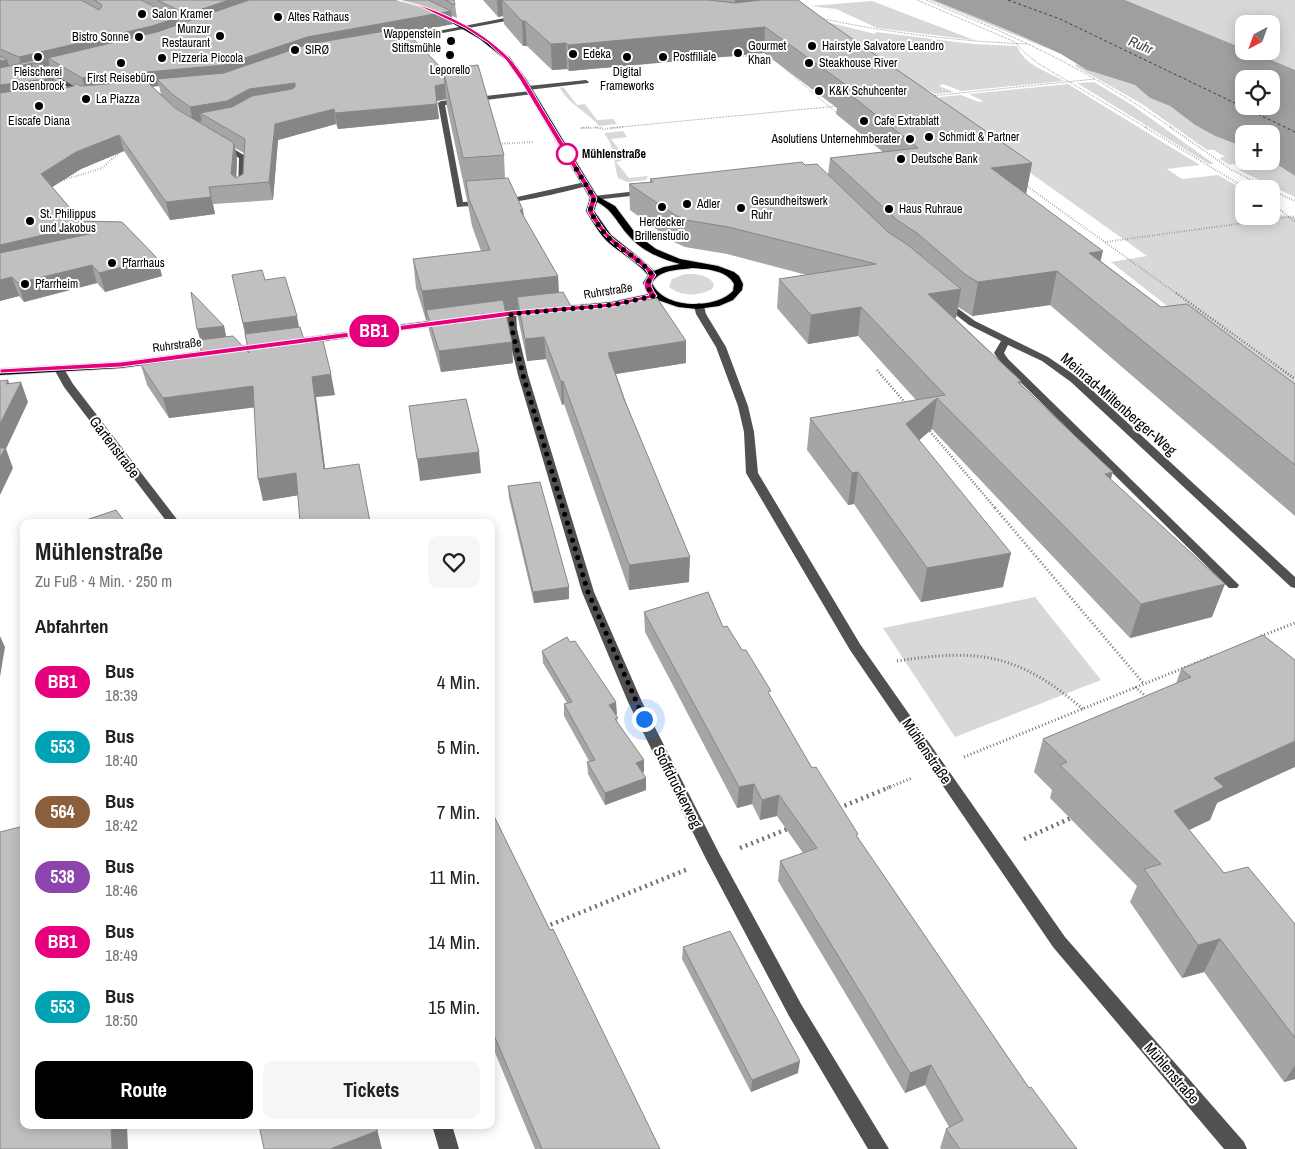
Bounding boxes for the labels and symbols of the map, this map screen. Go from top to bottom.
place label: Salon Kramer [152,6,213,22]
marker: Salon Kramer [136,8,148,20]
place label: Altes Rathaus [287,9,349,25]
marker: Altes Rathaus [272,11,284,23]
north arrow [1235,15,1280,60]
place label: Munzur Restaurant [162,21,211,51]
place label: Wappenstein Stiftsmühle [383,26,441,56]
place label: Bistro Sonne [72,29,129,45]
marker: Munzur Restaurant [214,30,226,42]
marker: Bistro Sonne [133,31,145,43]
water label: Ruhr [1126,32,1157,59]
marker: Wappenstein Stiftsmühle [445,35,457,47]
place label: Gourmet Khan [748,38,787,68]
place label: Hairstyle Salvatore Leandro [822,38,944,54]
marker: Hairstyle Salvatore Leandro [806,40,818,52]
place label: SIRØ [305,42,329,58]
marker: SIRØ [289,44,301,56]
place label: Edeka [583,46,611,62]
marker: Gourmet Khan [732,47,744,59]
marker: Edeka [567,48,579,60]
marker: Leporello [444,49,456,61]
place label: Postfiliale [673,49,716,65]
place label: Pizzeria Piccola [172,50,244,66]
marker: Fleischerei Dasenbrock [32,51,44,63]
marker: Digital Frameworks [621,51,633,63]
marker: Postfiliale [657,51,669,63]
marker: Pizzeria Piccola [156,52,168,64]
place label: Steakhouse River [819,55,898,71]
marker: First Reisebüro [115,57,127,69]
marker: Steakhouse River [803,57,815,69]
place label: Leporello [430,62,470,78]
place label: Fleischerei Dasenbrock [12,64,64,94]
place label: Digital Frameworks [600,64,654,94]
place label: First Reisebüro [87,70,155,86]
place label: K&K Schuhcenter [829,83,907,99]
marker: K&K Schuhcenter [813,85,825,97]
place label: La Piazza [96,91,140,107]
marker: La Piazza [80,93,92,105]
marker: Eiscafe Diana [33,100,45,112]
place label: Eiscafe Diana [8,113,70,129]
place label: Cafe Extrablatt [874,113,939,129]
marker: Cafe Extrablatt [858,115,870,127]
place label: Schmidt & Partner [939,129,1020,145]
place label: Asolutiens Unternehmberater [770,131,901,147]
marker: Schmidt & Partner [923,131,935,143]
marker: Asolutiens Unternehmberater [904,133,916,145]
marker: Mühlenstraße [556,143,578,165]
place label: Mühlenstraße [582,146,647,162]
place label: Deutsche Bank [911,151,978,167]
marker: Deutsche Bank [895,153,907,165]
place label: Gesundheitswerk Ruhr [751,193,828,223]
place label: Adler [696,196,721,212]
marker: Adler [681,198,693,210]
marker: Herdecker Brillenstudio [656,201,668,213]
place label: Haus Ruhraue [899,201,962,217]
marker: Gesundheitswerk Ruhr [735,202,747,214]
marker: Haus Ruhraue [883,203,895,215]
place label: St. Philippus und Jakobus [40,206,96,236]
place label: Herdecker Brillenstudio [635,214,689,244]
marker: St. Philippus und Jakobus [24,215,36,227]
place label: Pfarrhaus [122,255,165,271]
marker: Pfarrhaus [106,257,118,269]
place label: Pfarrheim [35,276,78,292]
marker: Pfarrheim [19,278,31,290]
street label: Ruhrstraße [582,279,634,303]
line badge: BB1 [345,315,403,347]
street label: Ruhrstraße [152,334,202,356]
street label: Meinrad-Miltenberger-Weg [1056,348,1182,460]
street label: Gartenstraße [85,412,145,482]
your location [632,707,657,732]
street label: Mühlenstraße [897,714,957,788]
street label: Stoffdruckerweg [649,743,708,831]
street label: Mühlenstraße [1139,1038,1205,1108]

